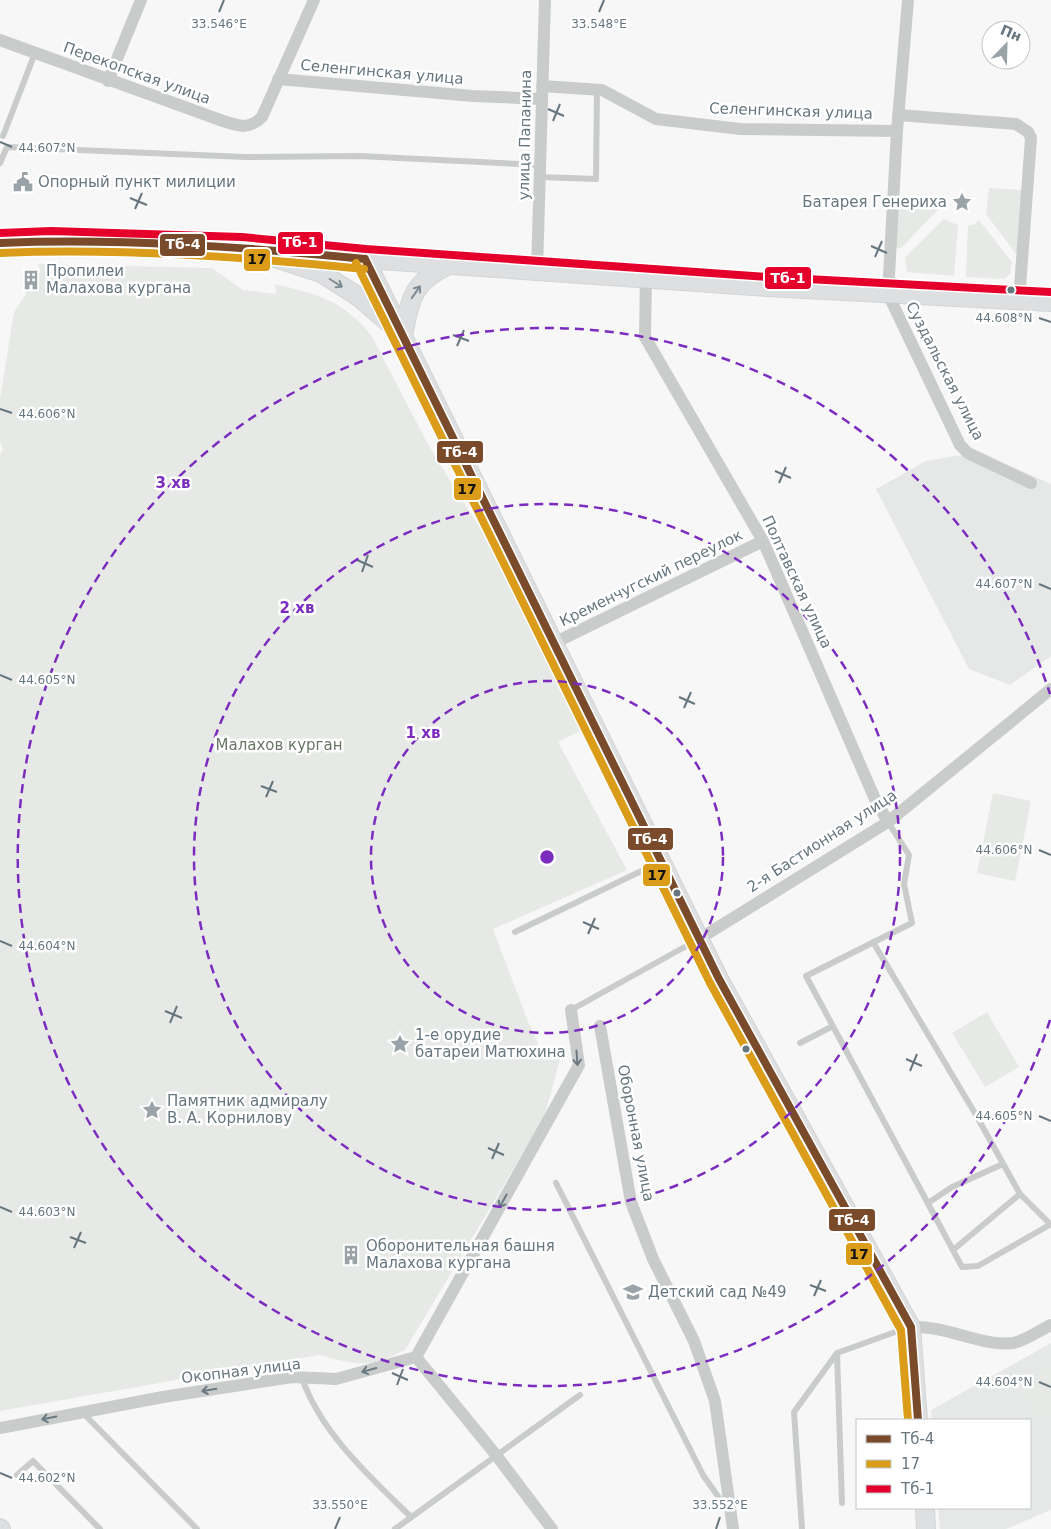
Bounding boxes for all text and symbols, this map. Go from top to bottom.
text: 33.546°E [191,17,247,31]
text: 33.548°E [571,17,627,31]
north arrow [981,20,1031,70]
text: Пн [998,21,1024,45]
street label: Перекопская улица [61,38,213,108]
street label: Селенгинская улица [300,56,464,88]
street label: улица Папанина [515,70,535,200]
street label: Селенгинская улица [709,99,873,123]
text: 44.607°N [19,141,75,155]
public building icon: Опорный пункт милиции [12,171,34,193]
place label: Опорный пункт милиции [38,173,236,191]
place icon: Батарея Генериха [951,191,973,213]
place label: Батарея Генериха [802,193,947,211]
line badge: Тб-1 [277,231,324,255]
line badge: Тб-4 [159,233,206,257]
text: Тб-1 [283,234,317,250]
text: Тб-4 [166,236,201,252]
line badge: 17 [243,248,271,272]
text: 17 [247,251,267,267]
place label: Пропилеи Малахова кургана [46,262,191,297]
line badge: Тб-1 [764,266,812,290]
building icon: Пропилеи Малахова кургана [20,269,42,291]
text: Тб-1 [771,270,805,286]
one-way arrow [329,278,343,288]
one-way arrow [411,285,421,299]
unlabelled marker [1006,285,1016,295]
street label: Суздальская улица [902,299,988,443]
text: 44.608°N [976,311,1032,325]
text: 44.606°N [19,407,75,421]
line badge: Тб-4 [436,440,484,464]
text: Тб-4 [443,444,478,460]
text: 3 хв [156,474,190,492]
line badge: 17 [453,477,482,501]
text: 17 [457,481,477,497]
street label: Полтавская улица [758,513,836,651]
street label: Кременчугский переулок [557,526,745,630]
text: 44.607°N [976,577,1032,591]
text: 2 хв [280,599,314,617]
text: 44.605°N [19,673,75,687]
text: 1 хв [406,724,440,742]
park label: Малахов курган [216,736,342,754]
street label: 2-я Бастионная улица [744,786,900,896]
line badge: Тб-4 [627,827,674,851]
text: Тб-4 [633,831,668,847]
text: 44.606°N [976,843,1032,857]
centre of rings [538,848,556,866]
line badge: 17 [642,863,671,887]
text: 17 [647,867,667,883]
unlabelled marker [672,888,682,898]
text: 44.604°N [19,939,75,953]
place label: 1-е орудие батареи Матюхина [415,1026,566,1061]
place icon: 1-е орудие батареи Матюхина [389,1033,411,1055]
unlabelled marker [741,1044,751,1054]
one-way arrow [573,1050,582,1066]
street label: Оборонная улица [614,1063,658,1203]
place label: Памятник адмиралу В. А. Корнилову [167,1092,328,1127]
place icon: Памятник адмиралу В. А. Корнилову [141,1099,163,1121]
text: 44.605°N [976,1109,1032,1123]
one-way arrow [498,1194,508,1209]
text: 44.603°N [19,1205,75,1219]
line badge: Тб-4 [828,1208,876,1232]
text: Тб-4 [835,1212,870,1228]
place label: Оборонительная башня Малахова кургана [366,1237,555,1272]
line badge: 17 [845,1242,873,1266]
building icon: Оборонительная башня Малахова кургана [340,1244,362,1266]
text: 17 [849,1246,869,1262]
school or university icon: Детский сад №49 [622,1281,644,1303]
place label: Детский сад №49 [648,1283,787,1301]
street label: Окопная улица [180,1355,302,1387]
one-way arrow [362,1366,378,1375]
text: 44.604°N [976,1375,1032,1389]
one-way arrow [201,1386,217,1396]
one-way arrow [41,1414,57,1424]
legend [856,1419,1031,1509]
text: Тб-4 [900,1430,934,1448]
text: 17 [901,1455,920,1473]
text: 44.602°N [19,1471,75,1485]
text: Тб-1 [900,1480,934,1498]
text: 33.550°E [312,1498,368,1512]
text: 33.552°E [692,1498,748,1512]

